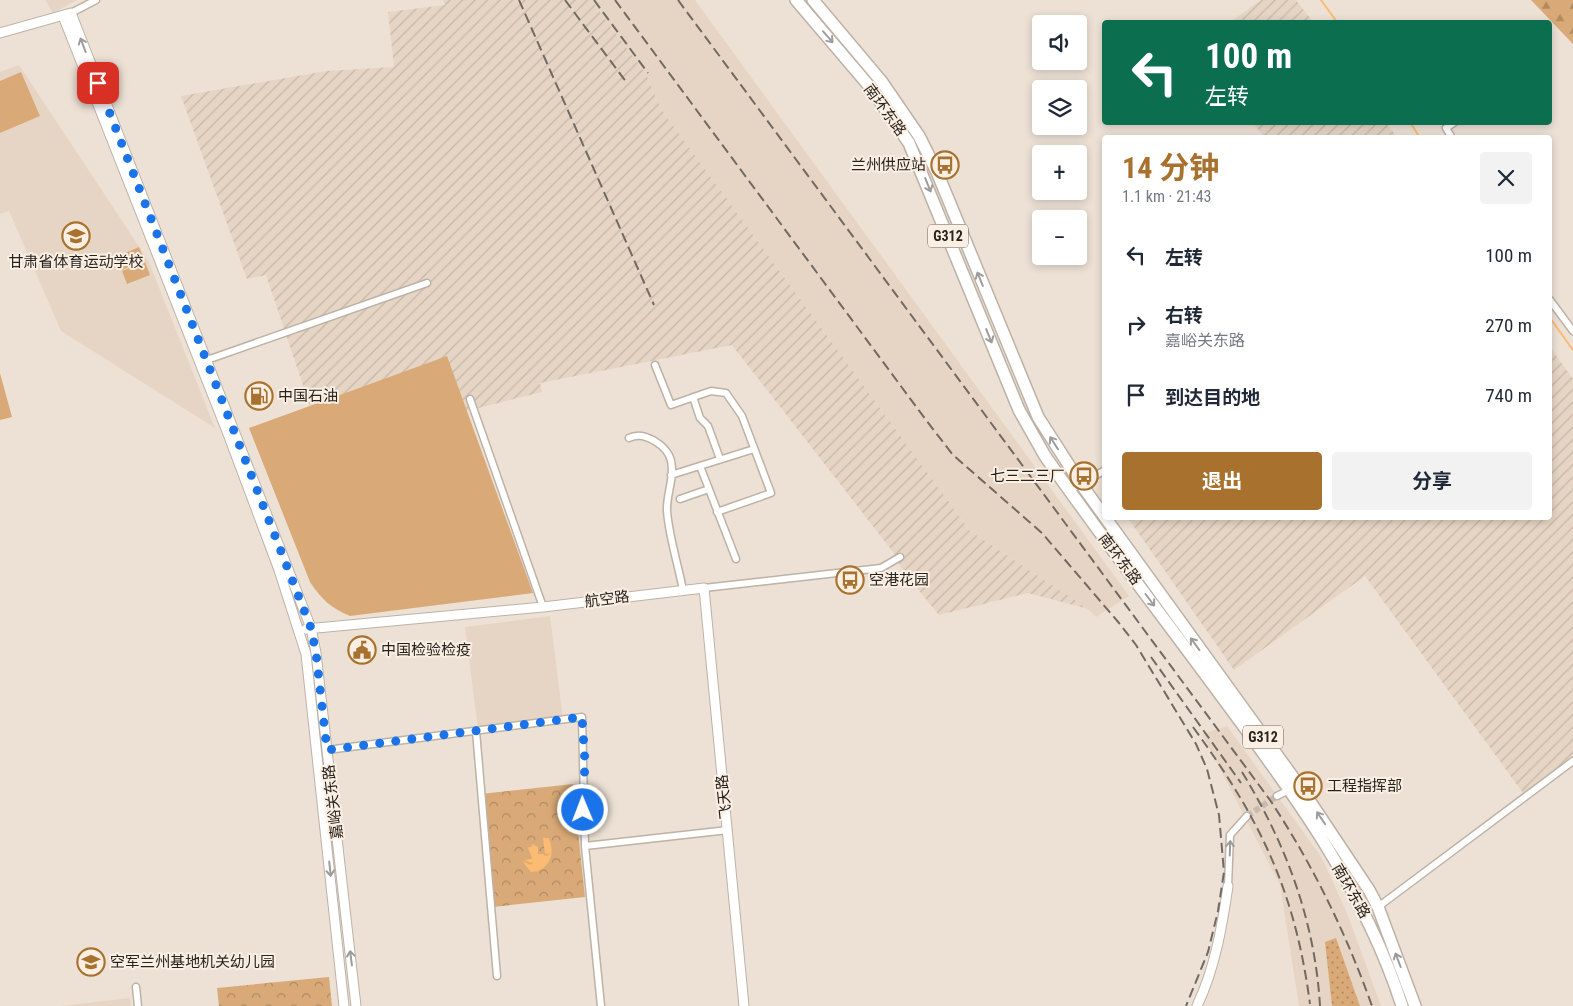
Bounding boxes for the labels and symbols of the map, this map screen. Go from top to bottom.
one-way arrow [822,30,833,43]
one-way arrow [78,38,87,53]
pin [77,62,119,104]
street label: 南环东路 [860,80,910,140]
bus stop icon: 兰州供应站 [930,150,960,180]
place label: 兰州供应站 [851,156,926,174]
one-way arrow [924,177,933,192]
school or university icon: 甘肃省体育运动学校 [61,221,91,251]
road number: G312 [928,225,968,248]
place label: 甘肃省体育运动学校 [8,253,144,271]
one-way arrow [975,272,985,287]
one-way arrow [985,328,994,343]
fuel station icon: 中国石油 [244,381,274,411]
place label: 中国石油 [278,387,338,405]
one-way arrow [1049,436,1060,450]
bus stop icon: 七三二三厂 [1069,461,1099,491]
place label: 七三二三厂 [990,467,1065,485]
street label: 南环东路 [1095,530,1145,588]
bus stop icon: 空港花园 [835,565,865,595]
place label: 空港花园 [869,571,929,589]
street label: 航空路 [584,587,630,611]
one-way arrow [1145,593,1156,606]
public building icon: 中国检验检疫 [347,635,377,665]
one-way arrow [1190,637,1200,651]
place label: 中国检验检疫 [381,641,471,659]
road number: G312 [1243,726,1283,749]
street label: 嘉峪关东路 [319,764,347,840]
bus stop icon: 工程指挥部 [1293,771,1323,801]
street label: 飞天路 [713,774,735,820]
place label: 工程指挥部 [1327,777,1402,795]
position arrow [556,783,608,835]
one-way arrow [1316,812,1326,826]
one-way arrow [1225,840,1235,856]
one-way arrow [325,860,334,876]
street label: 南环东路 [1328,861,1374,921]
school or university icon: 空军兰州基地机关幼儿园 [76,947,106,977]
one-way arrow [346,950,356,966]
place label: 空军兰州基地机关幼儿园 [110,953,275,971]
one-way arrow [1393,953,1402,969]

